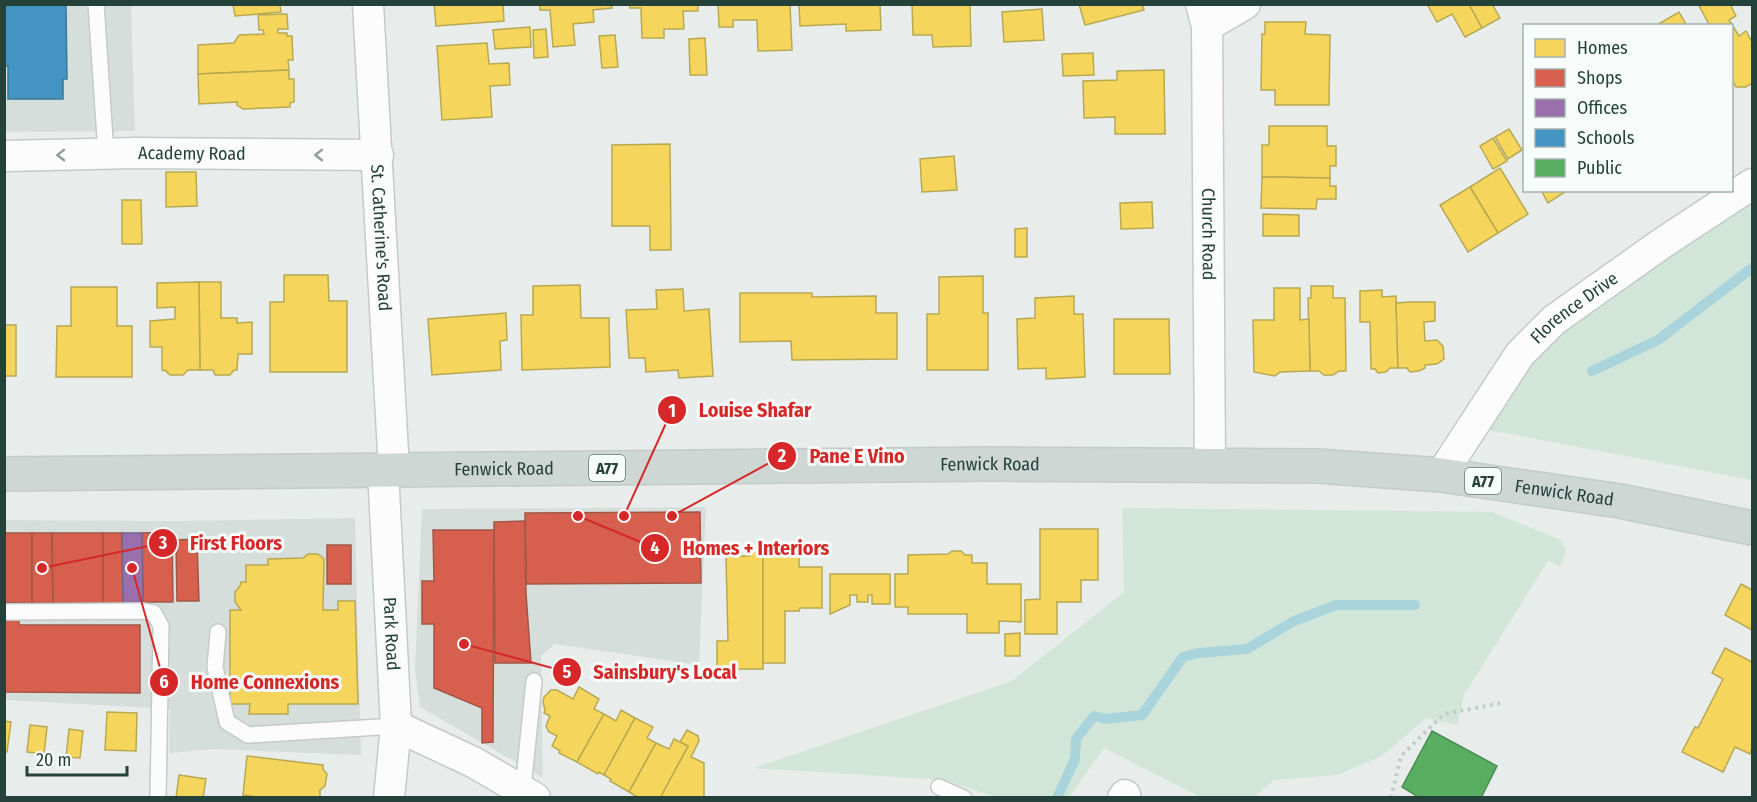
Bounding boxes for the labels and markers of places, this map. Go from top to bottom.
callout: Louise Shafar [657,391,823,429]
callout: Pane E Vino [767,437,916,475]
callout: First Floors [148,524,294,562]
callout: Homes + Interiors [640,529,841,567]
callout: Sainsbury's Local [552,653,749,691]
callout: Home Connexions [149,663,351,701]

